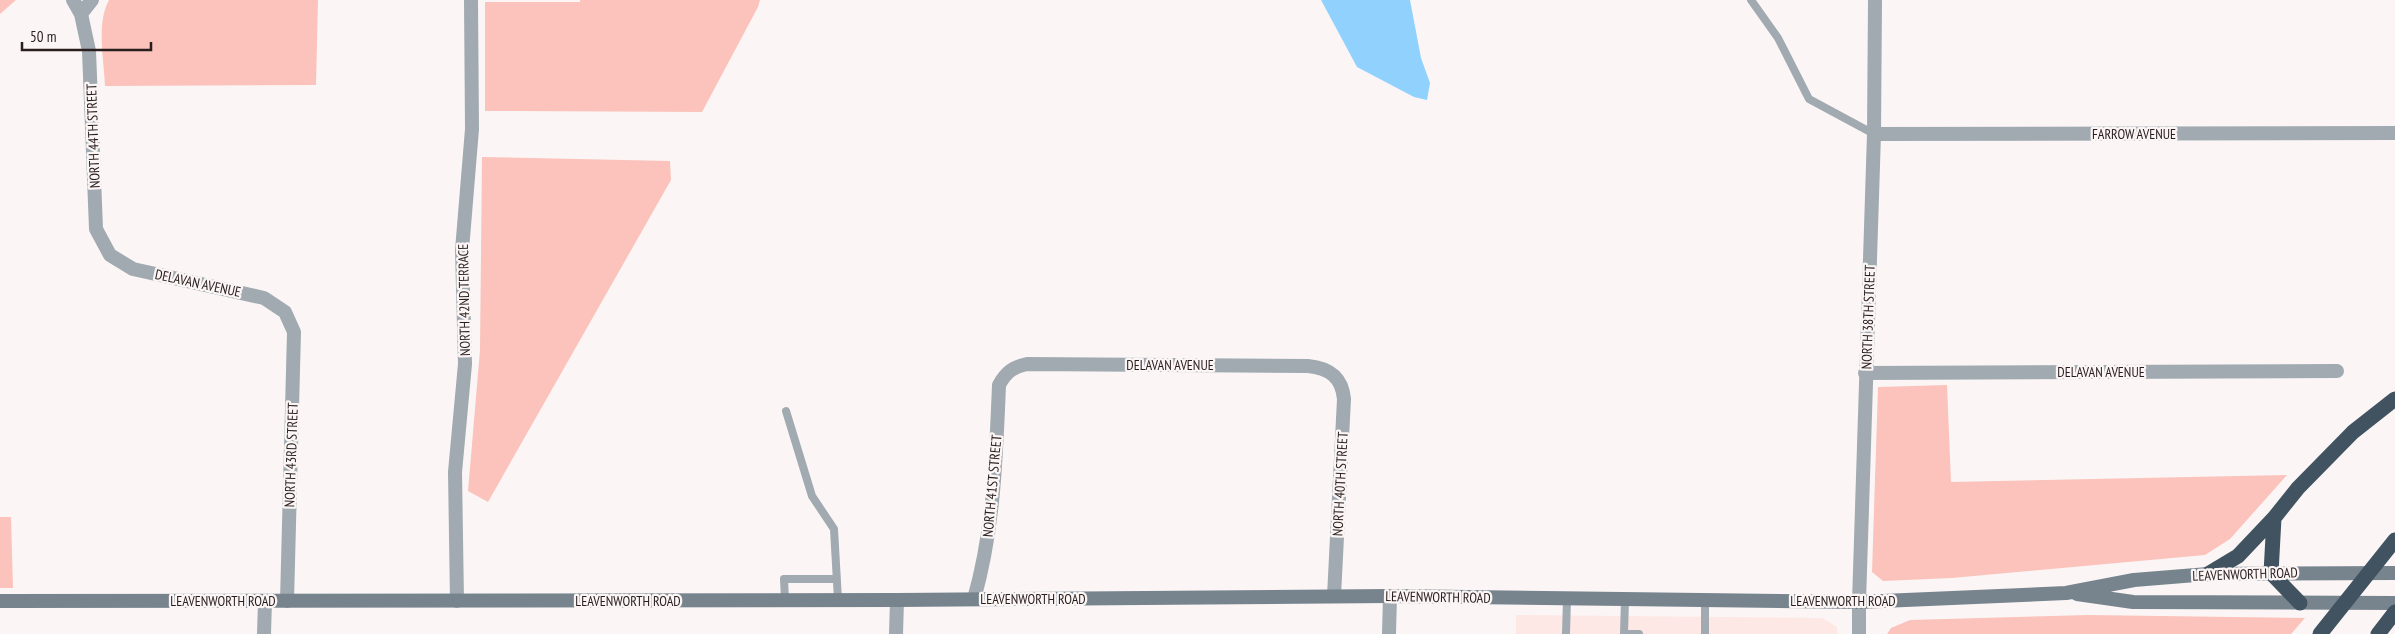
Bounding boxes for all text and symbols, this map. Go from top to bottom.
scale bar [22,20,151,52]
text: 50 m [30,27,56,46]
street label: NORTH 44TH STREET [82,83,104,189]
street label: FARROW AVENUE [2092,125,2176,143]
street label: NORTH 42ND TERRACE [454,244,474,356]
street label: NORTH 38TH STREET [1857,264,1879,370]
street label: DELAVAN AVENUE [153,265,243,301]
street label: DELAVAN AVENUE [1126,356,1214,374]
street label: DELAVAN AVENUE [2057,363,2145,381]
street label: NORTH 43RD STREET [280,402,302,508]
street label: NORTH 40TH STREET [1328,431,1352,537]
street label: NORTH 41ST STREET [979,433,1006,538]
street label: LEAVENWORTH ROAD [2192,563,2298,585]
street label: LEAVENWORTH ROAD [1385,587,1491,607]
street label: LEAVENWORTH ROAD [980,590,1086,608]
street label: LEAVENWORTH ROAD [170,592,276,610]
street label: LEAVENWORTH ROAD [575,592,681,610]
street label: LEAVENWORTH ROAD [1790,592,1896,610]

